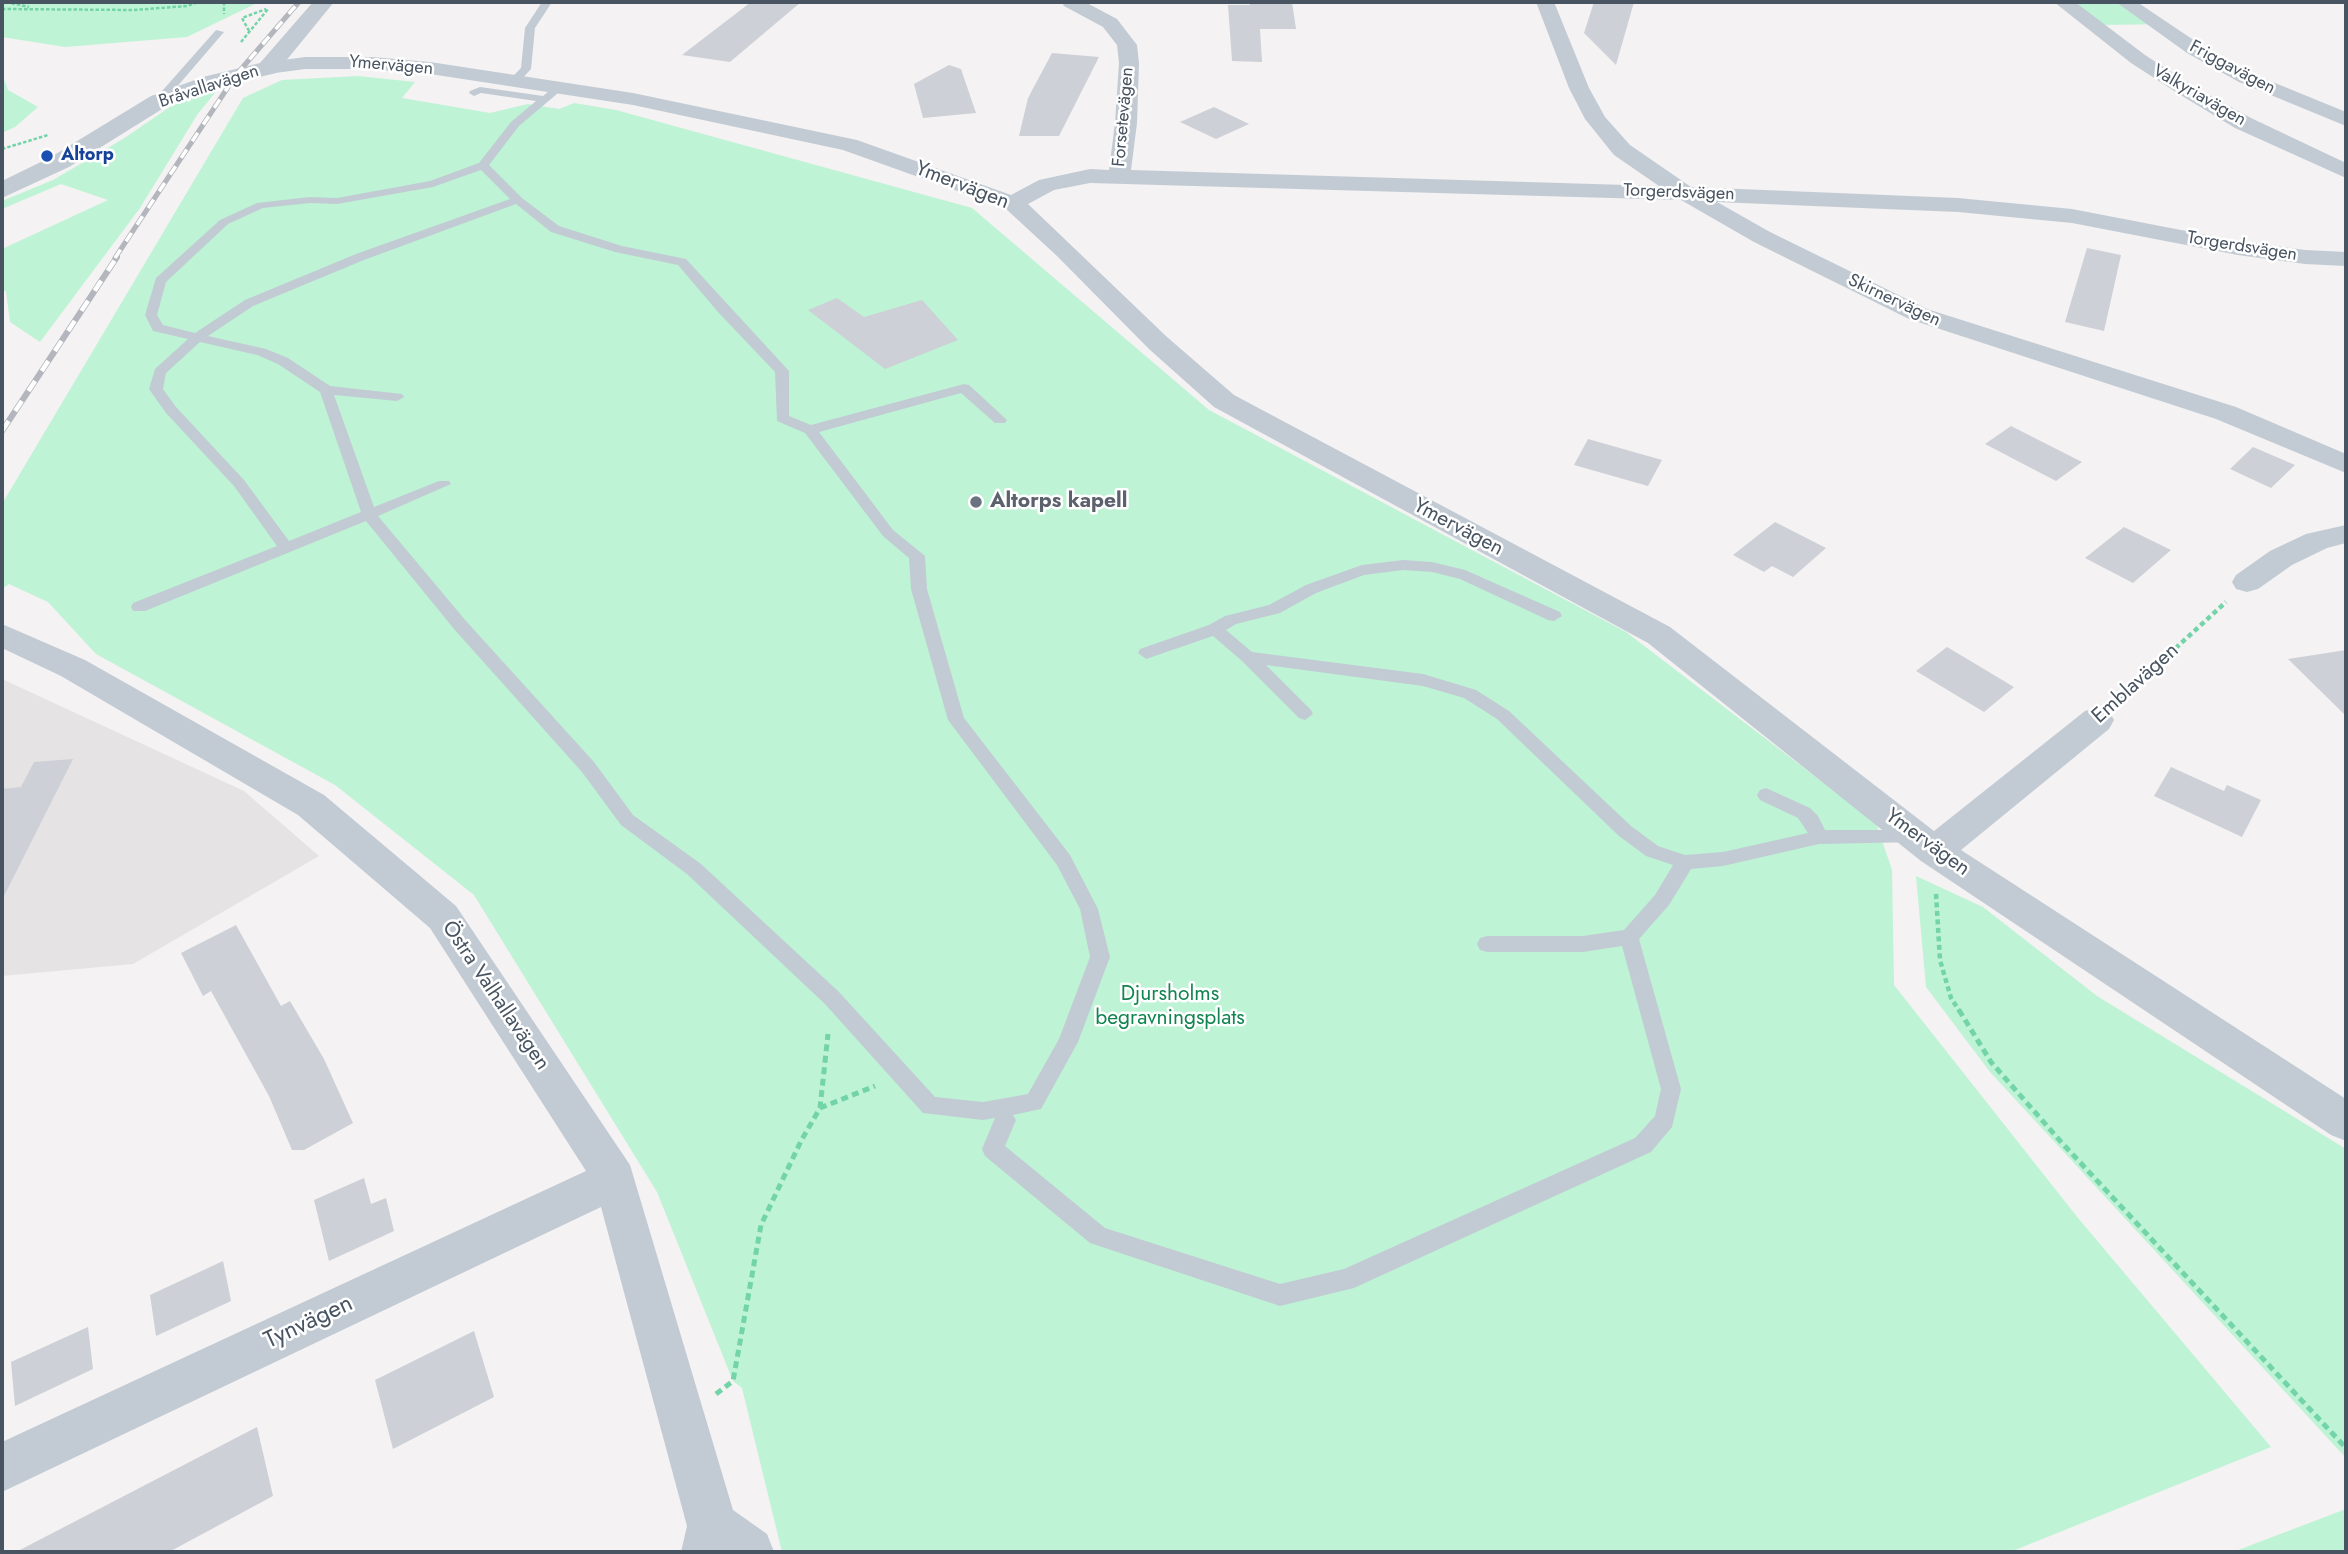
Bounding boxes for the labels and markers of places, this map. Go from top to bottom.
place label: Altorp [61,145,114,167]
marker: Altorp [39,148,55,164]
place label: Altorps kapell [990,489,1127,515]
marker: Altorps kapell [968,494,984,510]

